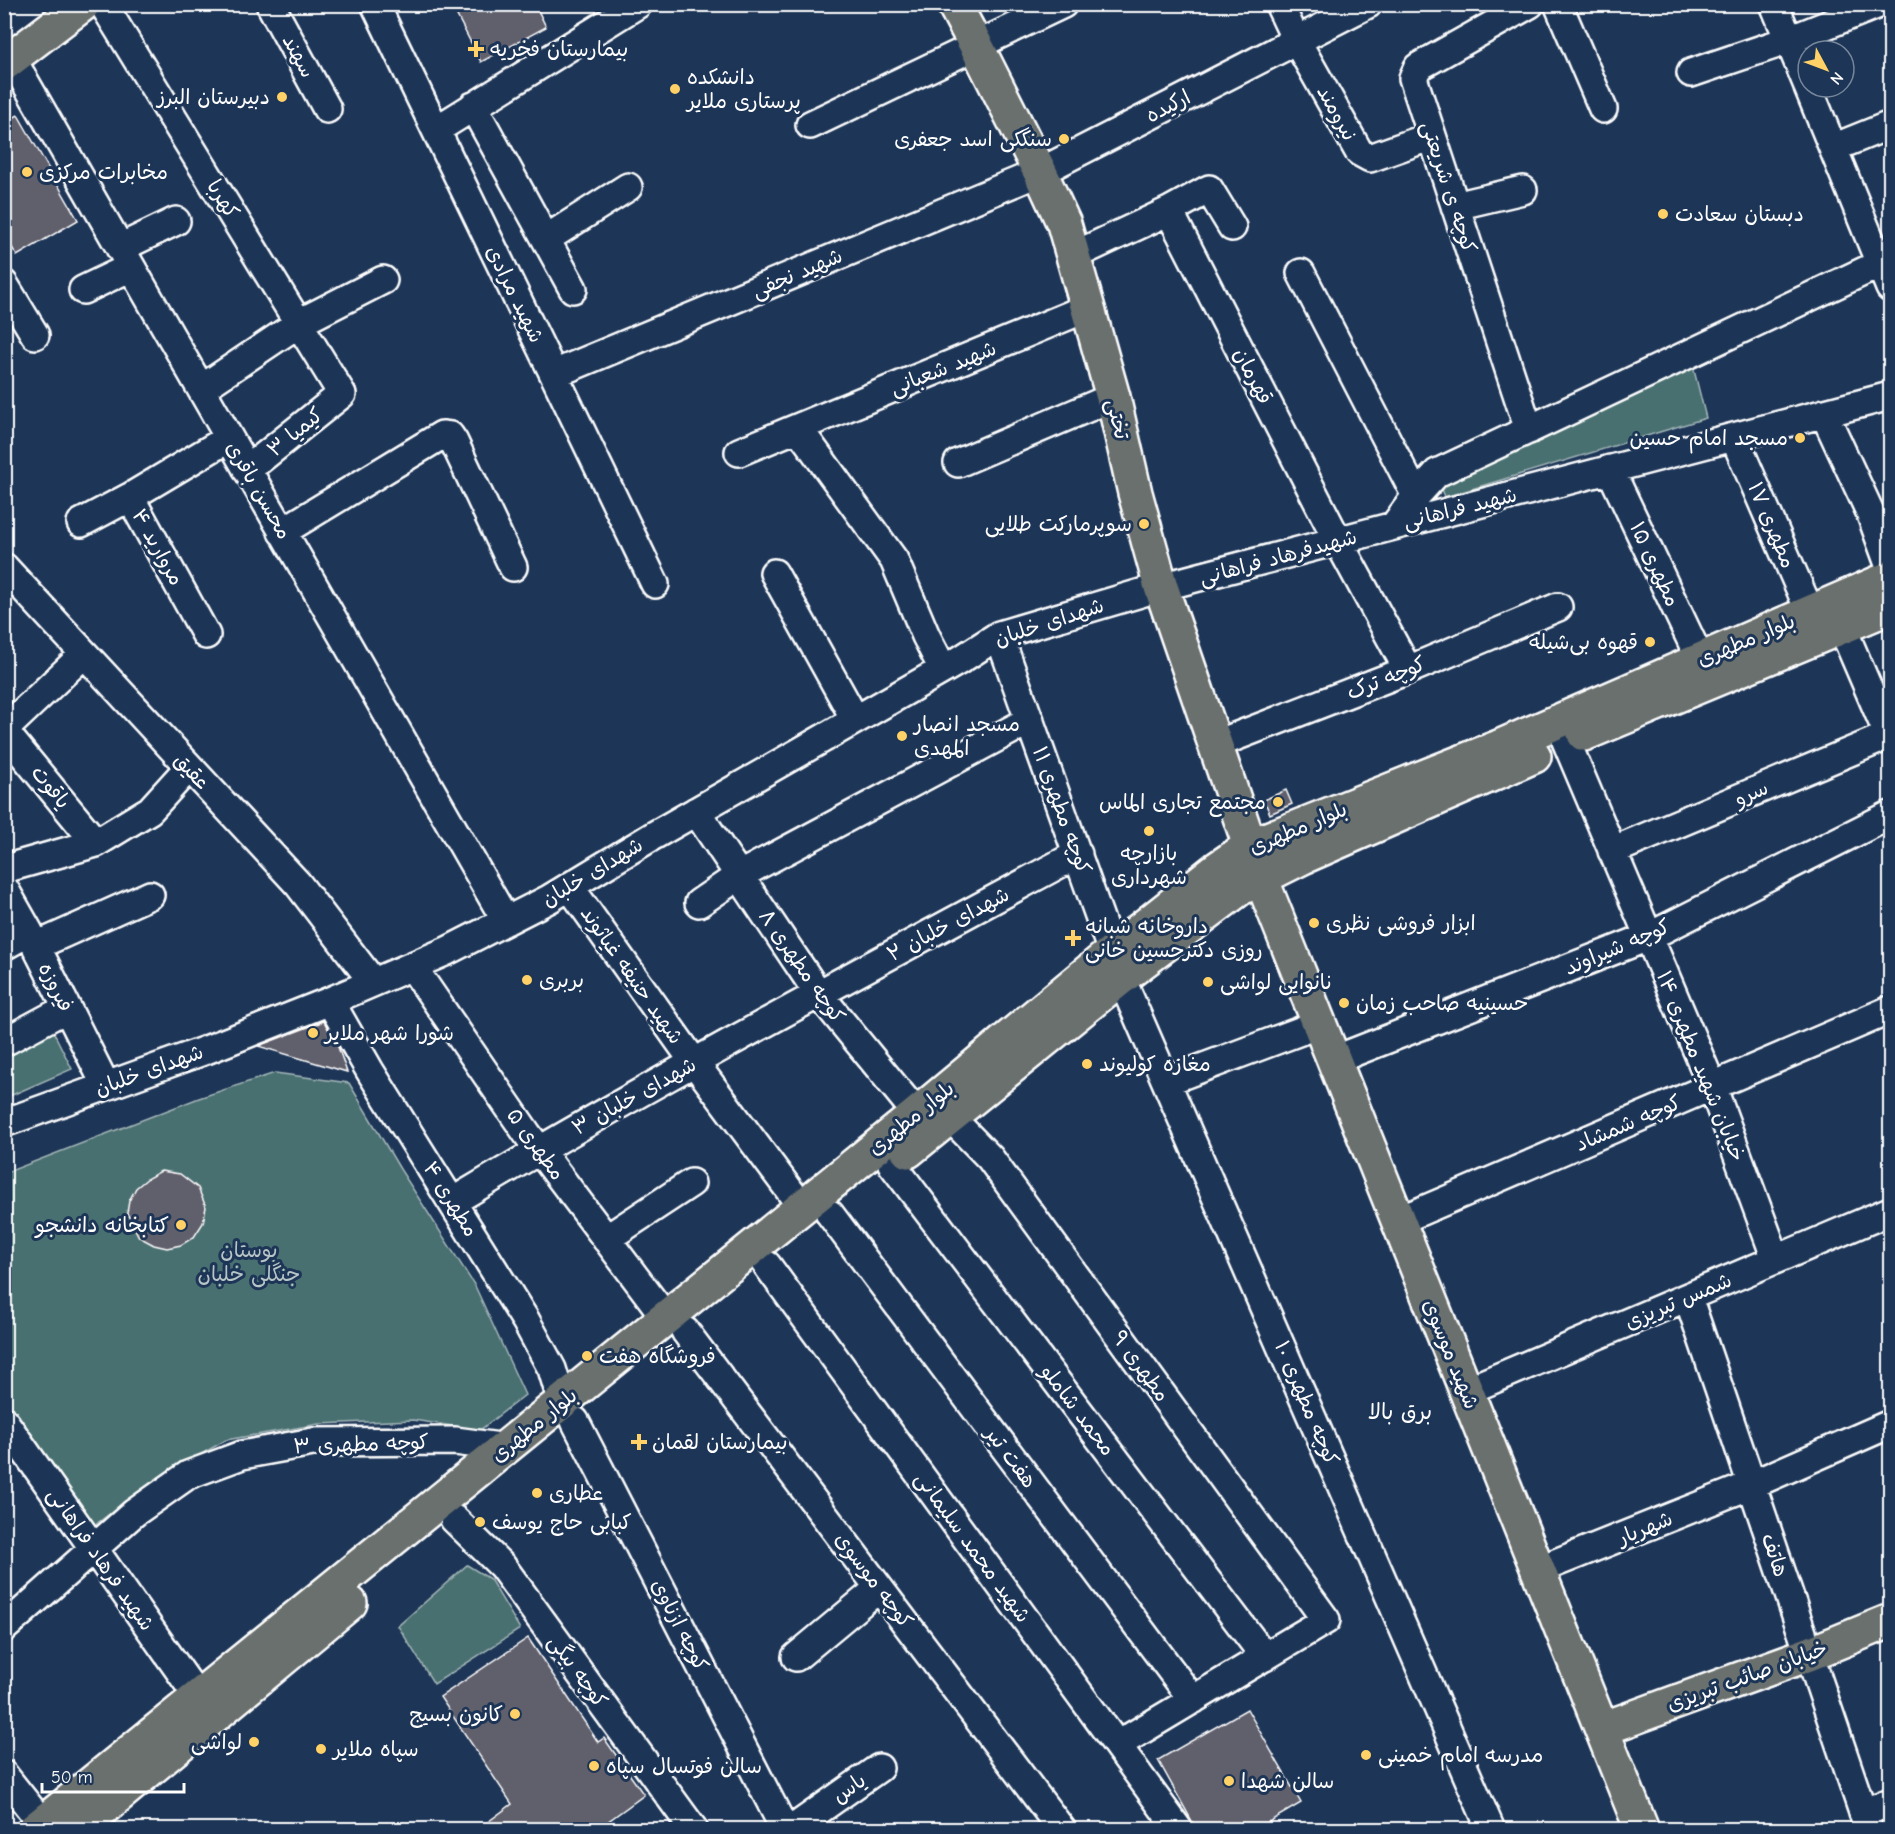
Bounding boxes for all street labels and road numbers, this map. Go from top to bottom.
street label: سهند [278,30,320,82]
street label: نیرومند [1310,81,1362,146]
street label: ارکیده [1142,85,1194,127]
street label: کوچه ی شریعتی [1414,118,1482,257]
street label: کهربا [201,175,244,223]
street label: شهید مرادی [481,241,549,347]
street label: شهید نجفی [748,243,847,305]
street label: شهید شعبانی [886,336,1000,402]
street label: قهرمان [1229,344,1277,408]
street label: تختی [1100,396,1134,443]
street label: کیمیا ۳ [262,402,328,462]
street label: محسن باقری [220,437,297,544]
street label: مطهری ۱۷ [1743,478,1801,572]
street label: شهید فراهانی [1401,482,1520,536]
street label: مروارید ۴ [127,505,189,589]
street label: مطهری ۱۵ [1625,518,1685,610]
street label: شهیدفرهاد فراهانی [1197,524,1360,591]
street label: شهدای خلبان [991,593,1107,652]
street label: بلوار مطهری [1693,609,1799,672]
street label: کوچه ترک [1343,651,1429,706]
street label: کوچه مطهری ۱۱ [1027,743,1096,877]
street label: عقیق [169,748,215,794]
street label: یاقوت [26,761,76,814]
street label: سرو [1729,775,1773,813]
street label: بلوار مطهری [1245,797,1351,860]
street label: شهدای خلبان [537,832,647,912]
street label: شهدای خلبان ۲ [883,882,1014,967]
street label: شهید حنیفه غیاثوند [575,902,688,1049]
street label: کوچه مطهری ۸ [753,905,850,1028]
street label: کوچه شیراوند [1561,914,1674,981]
street label: فیروزه [33,958,79,1016]
street label: خیابان شهید مطهری ۱۴ [1651,967,1750,1165]
street label: شهدای خلبان [92,1039,207,1102]
street label: شهدای خلبان ۳ [568,1052,701,1141]
street label: بلوار مطهری [863,1076,960,1161]
street label: کوچه شمشاد [1572,1090,1685,1157]
street label: مطهری ۵ [502,1103,570,1185]
street label: مطهری ۴ [418,1157,484,1241]
street label: شمس تبریزی [1621,1268,1735,1335]
street label: شهید موسوی [1417,1296,1484,1413]
street label: مطهری ۹ [1107,1326,1175,1406]
street label: کوچه مطهری ۱۰ [1269,1337,1344,1469]
street label: محمد شاملو [1034,1359,1120,1462]
street label: بلوار مطهری [486,1383,583,1468]
street label: هفت تیر [979,1420,1042,1492]
street label: کوچه مطهری ۳ [293,1430,429,1459]
street label: شهید محمد سلیمانی [909,1467,1036,1628]
street label: شهید فرهاد فراهانی [41,1483,159,1636]
street label: شهریار [1612,1506,1676,1551]
street label: کوچه موسوی [829,1527,918,1633]
street label: هاتف [1756,1530,1794,1580]
street label: کوچه ازناوی [646,1575,713,1676]
street label: کوچه بیگی [542,1630,613,1713]
street label: خیابان صائب تبریزی [1664,1636,1831,1717]
street label: یاس [828,1768,870,1808]

